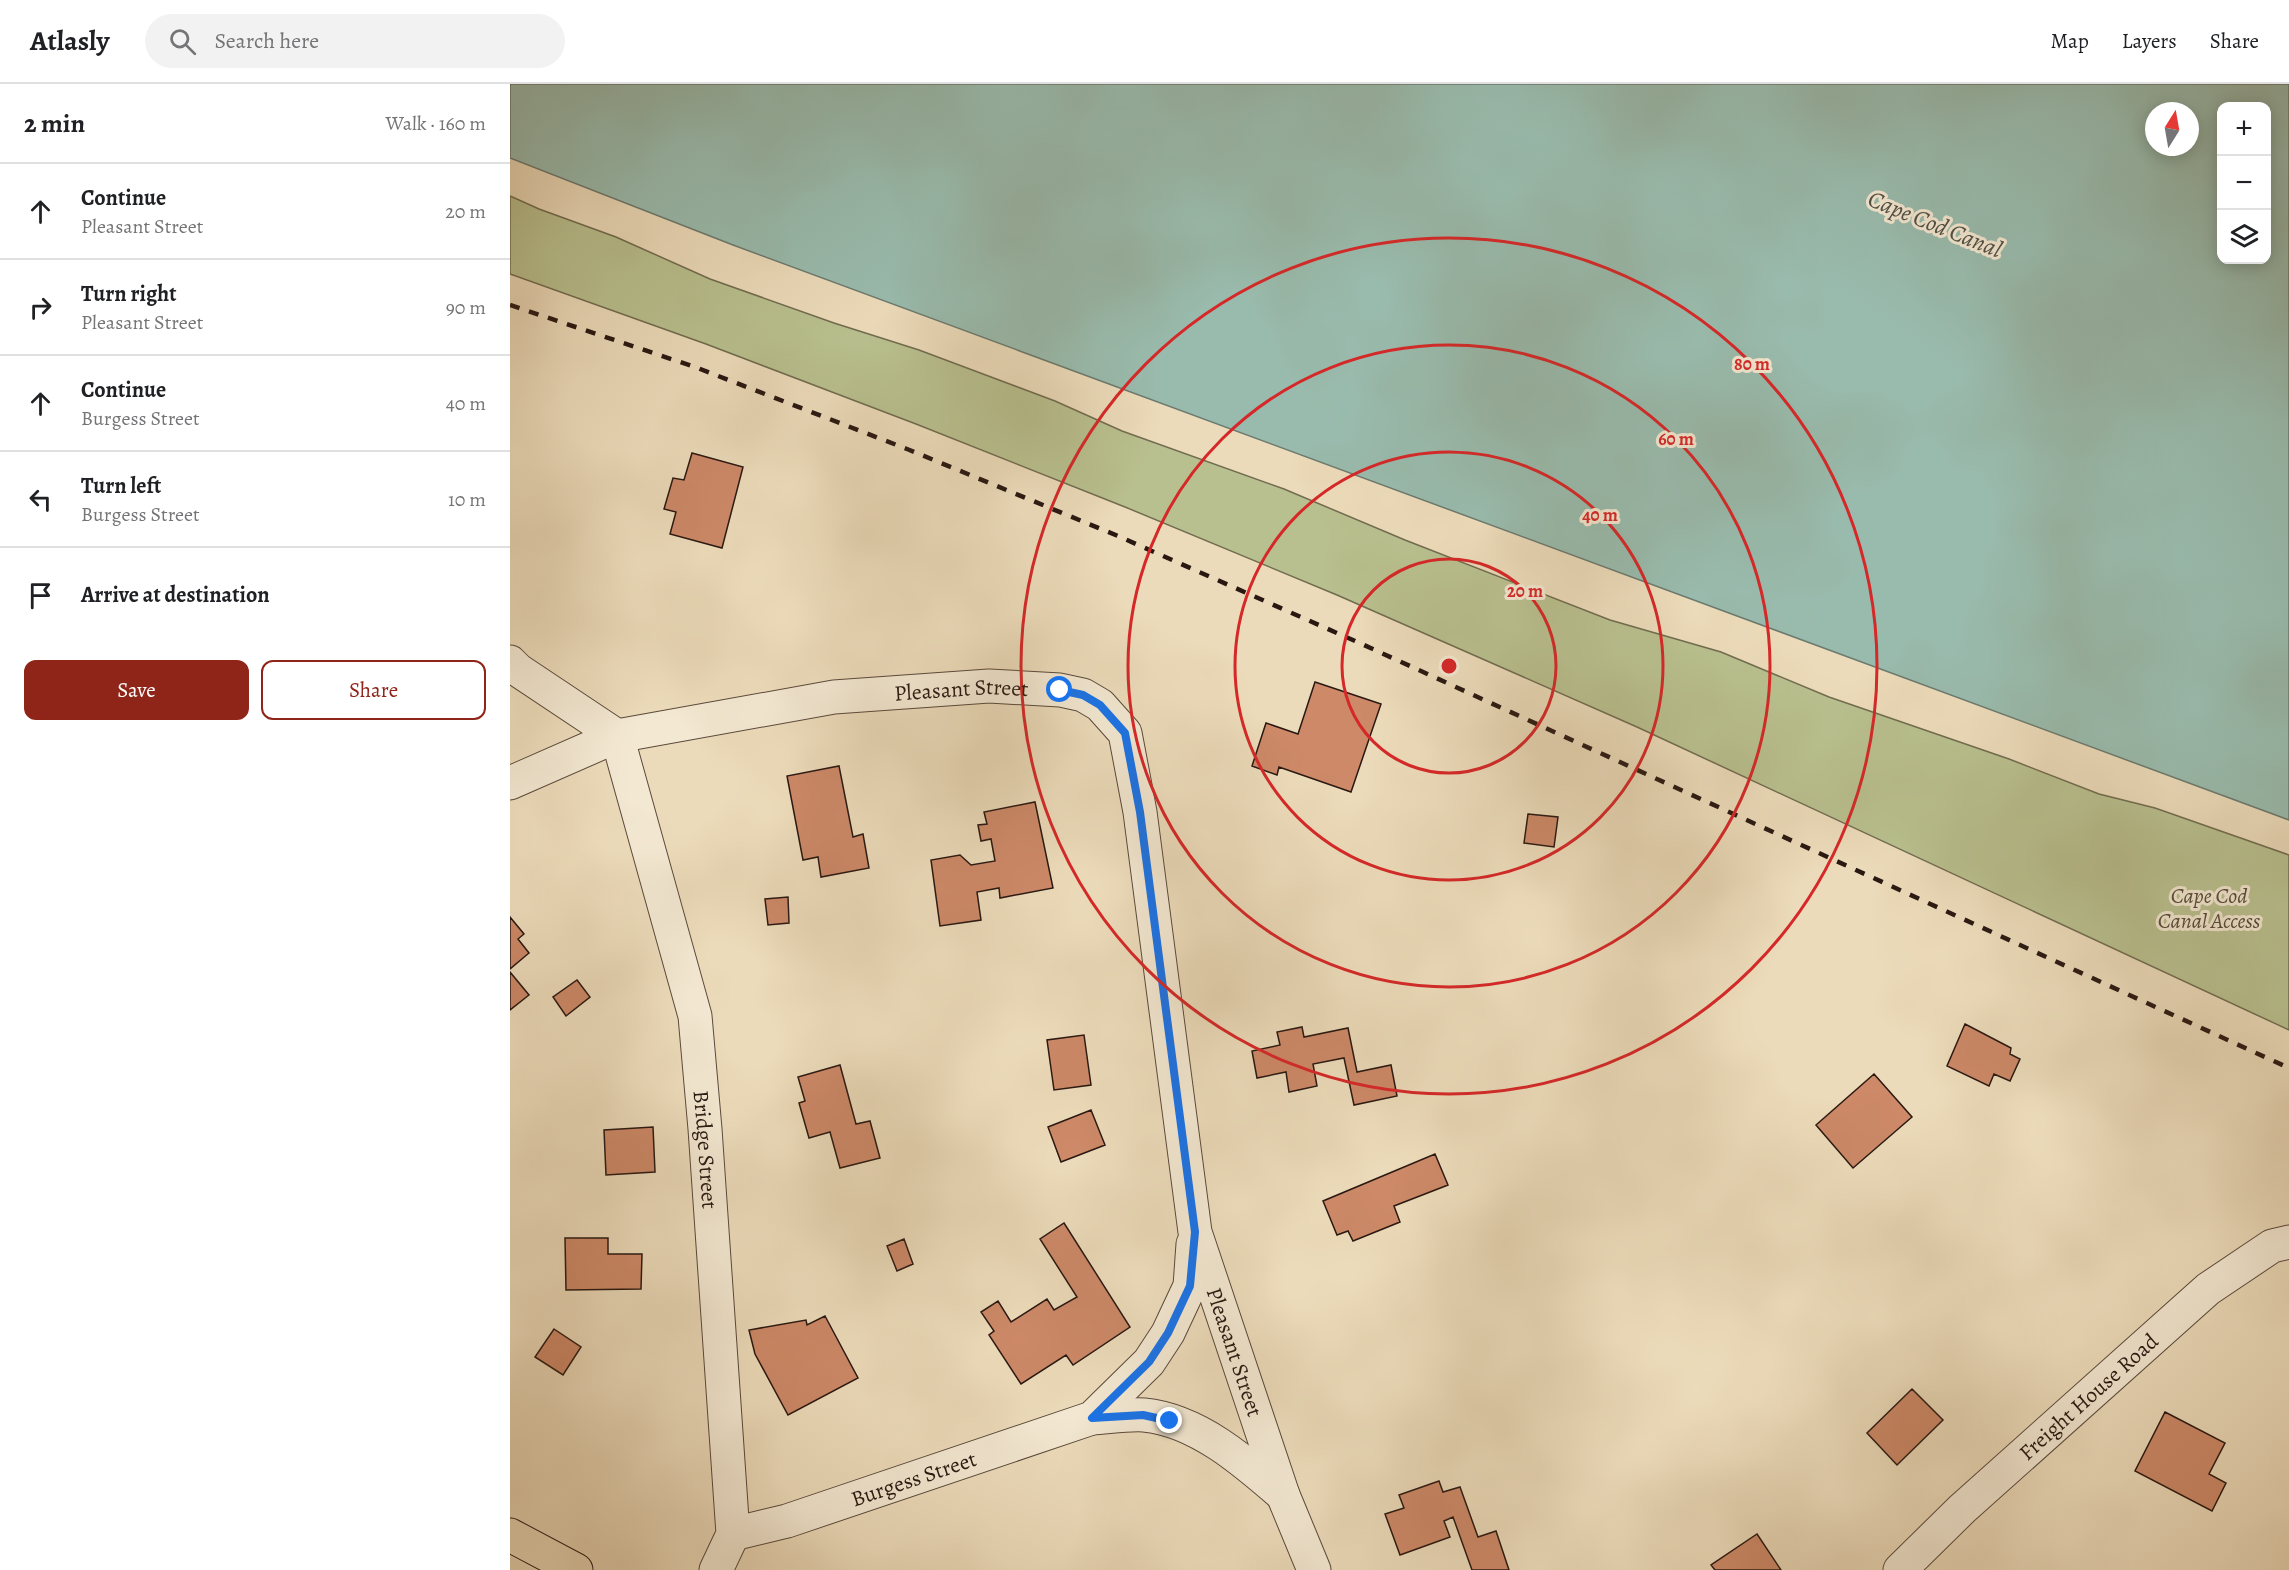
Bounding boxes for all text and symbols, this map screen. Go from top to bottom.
search box [145,14,565,68]
text: Atlasly [30,22,109,60]
icon: search [166,25,199,58]
text: Search here [214,26,319,56]
text: Map [2050,27,2089,55]
text: Layers [2122,27,2177,55]
text: Share [2210,27,2259,55]
north arrow [2145,102,2199,156]
map controls [2217,102,2271,264]
button: + [2217,102,2271,156]
text: 2 min [24,106,85,141]
text: Walk · 160 m [386,110,486,137]
button: − [2217,156,2271,210]
text: Continue [81,183,166,213]
water label: Cape Cod Canal [1863,183,2007,265]
icon: ahead [24,195,57,228]
text: 20 m [445,198,486,225]
button: layers [2217,210,2271,264]
text: Pleasant Street [81,213,203,240]
text: Turn right [81,279,177,309]
icon: right [24,291,57,324]
text: 90 m [446,294,486,321]
text: Pleasant Street [81,309,203,336]
text: 80 m [1734,352,1770,376]
text: Continue [81,375,166,405]
icon: ahead [24,387,57,420]
text: 40 m [446,390,486,417]
text: Burgess Street [81,405,200,432]
text: 60 m [1658,427,1694,451]
text: Turn left [81,471,161,501]
icon: left [24,483,57,516]
text: 10 m [448,486,486,513]
text: Burgess Street [81,501,200,528]
text: 40 m [1582,503,1618,527]
icon: arrive [24,579,57,612]
text: 20 m [1507,579,1543,603]
text: Arrive at destination [81,580,270,610]
centre of rings [1439,656,1459,676]
button: Save [24,660,249,720]
button: Share [261,660,486,720]
street label: Pleasant Street [893,672,1029,709]
route start [1046,676,1072,702]
park label: Cape Cod Canal Access [2158,881,2261,936]
street label: Bridge Street [686,1089,724,1210]
street label: Pleasant Street [1199,1284,1270,1421]
street label: Freight House Road [2013,1327,2165,1467]
route end [1156,1407,1182,1433]
street label: Burgess Street [847,1444,980,1514]

